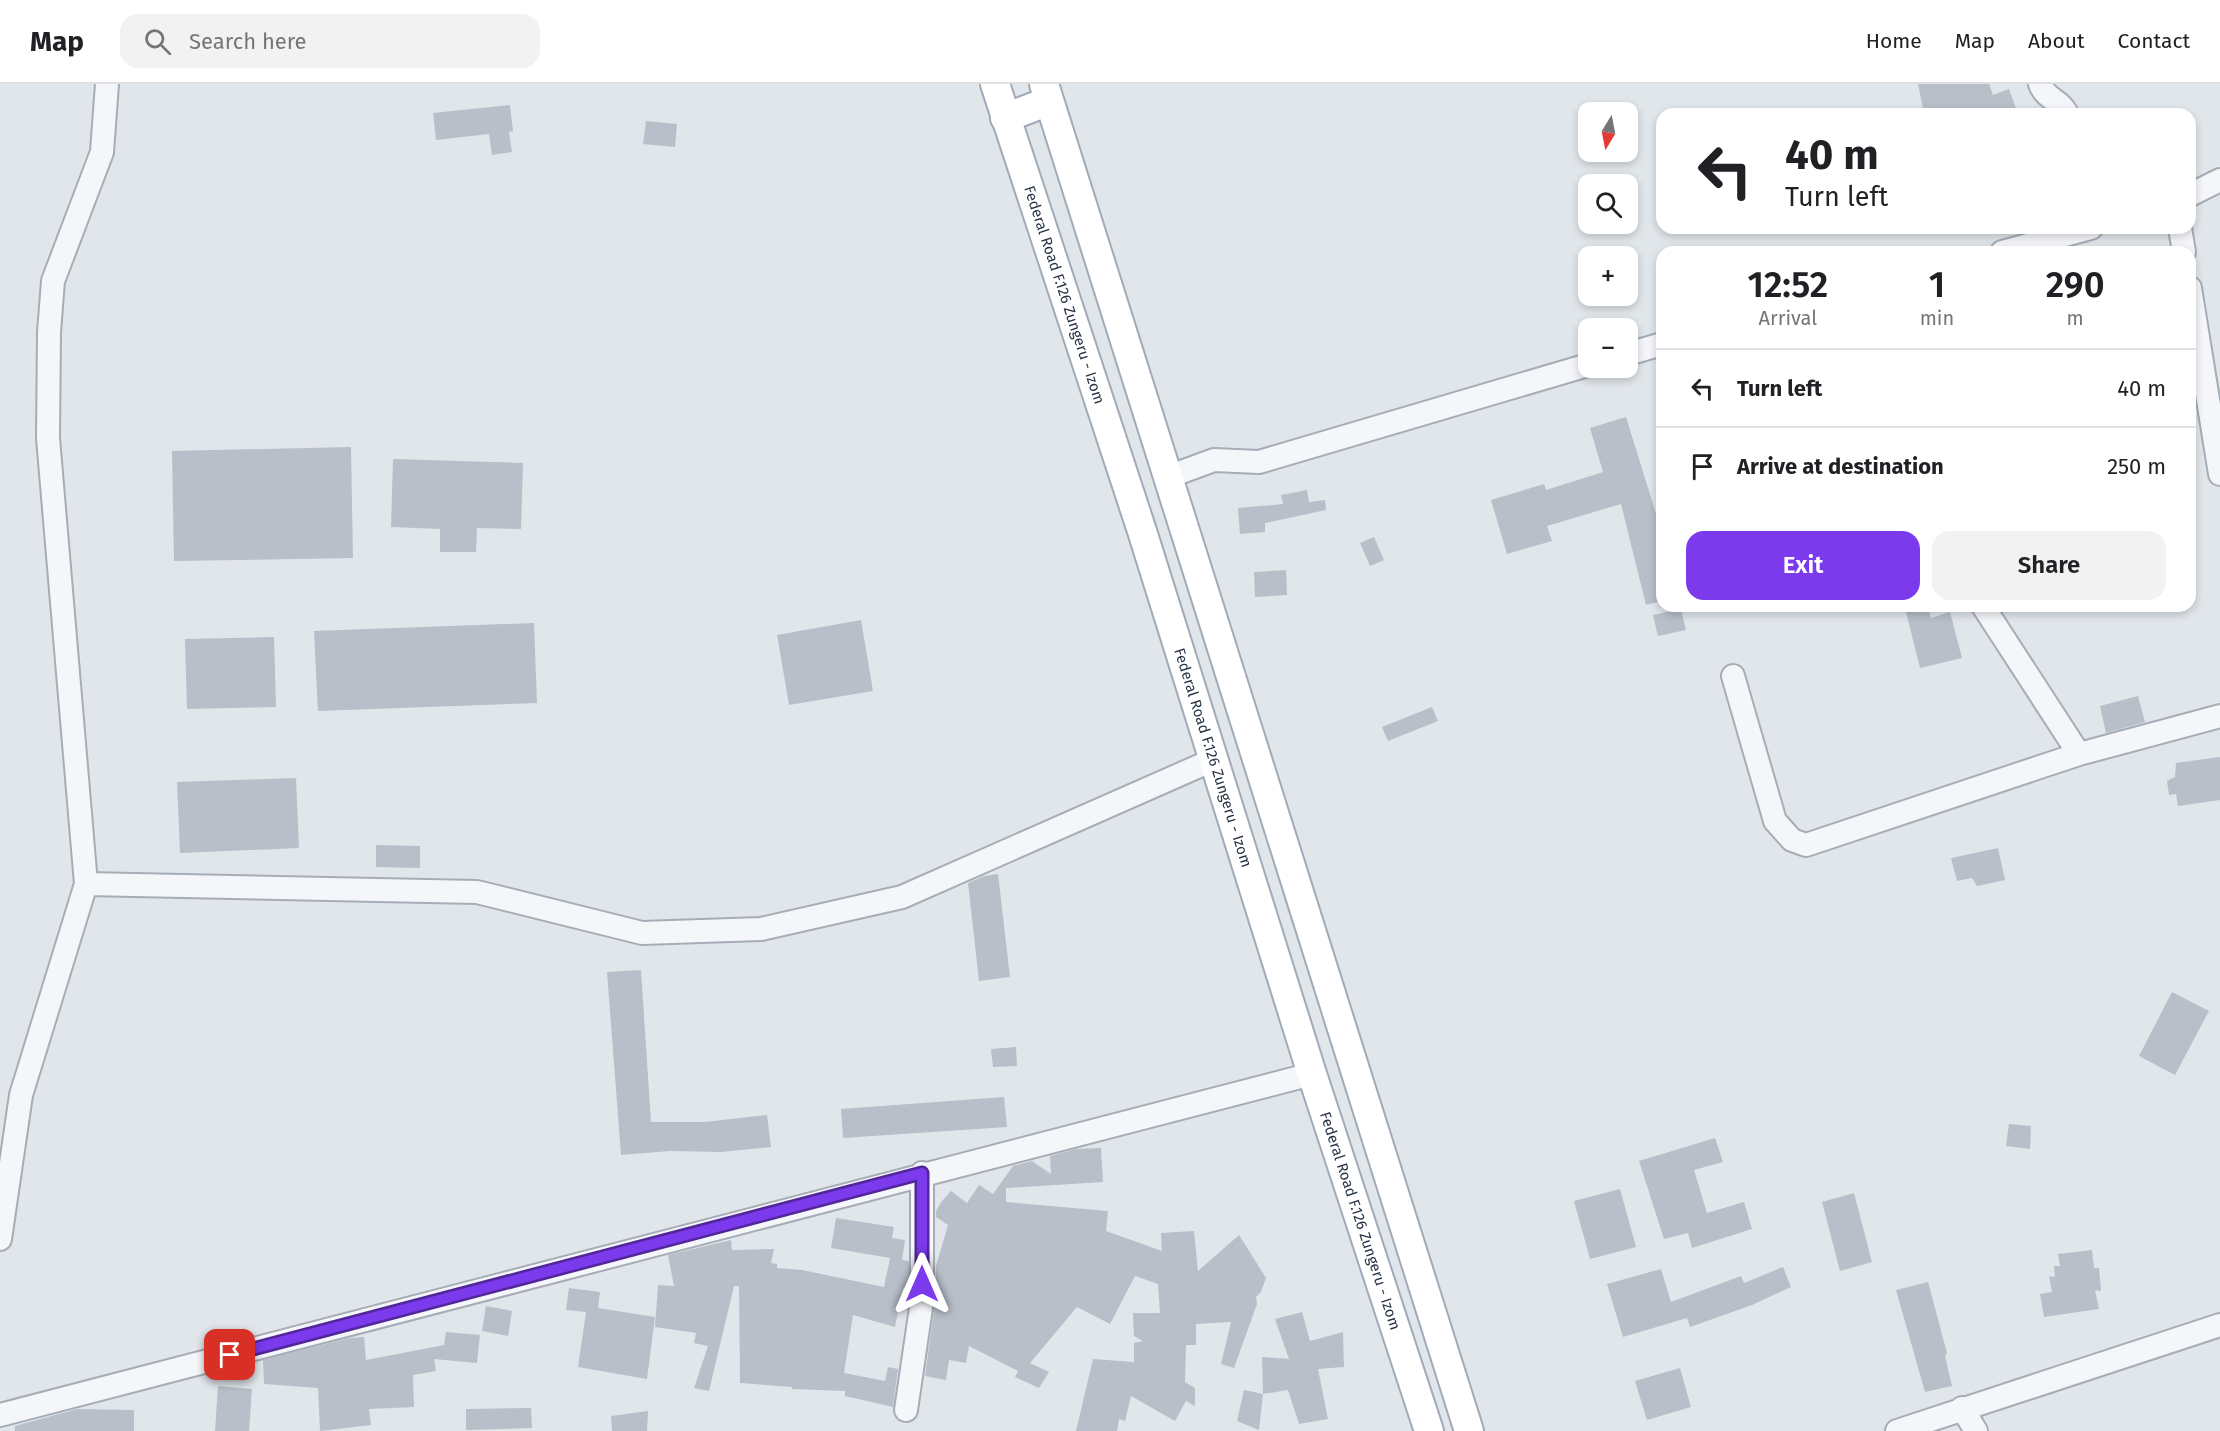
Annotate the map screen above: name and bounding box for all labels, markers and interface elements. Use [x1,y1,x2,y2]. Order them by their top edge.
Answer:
search box [120,14,540,68]
text: Map [30,25,84,58]
icon: search [141,25,174,58]
text: Search here [189,28,307,55]
text: Home [1866,28,1922,54]
text: Map [1955,28,1995,54]
text: About [2028,28,2085,54]
text: Contact [2118,28,2190,54]
north arrow [1578,102,1638,162]
map controls [1578,102,1638,378]
text: 40 m [1785,130,1879,180]
icon: left [1686,132,1764,210]
button: search [1578,174,1638,234]
text: Turn left [1785,181,1888,213]
street label: Federal Road F.126 Zungeru - Izom [1020,184,1109,406]
button: + [1578,246,1638,306]
text: 12:52 [1748,263,1828,307]
text: 1 [1929,263,1945,307]
text: 290 [2046,263,2104,307]
text: Arrival [1759,306,1817,330]
text: min [1920,306,1954,330]
text: m [2067,306,2084,330]
button: − [1578,318,1638,378]
icon: left [1686,372,1719,405]
text: Turn left [1737,375,1822,402]
text: 40 m [2117,375,2166,402]
icon: arrive [1686,450,1719,483]
text: Arrive at destination [1737,453,1944,480]
text: 250 m [2107,453,2166,480]
button: Exit [1686,531,1920,600]
button: Share [1932,531,2166,600]
street label: Federal Road F.126 Zungeru - Izom [1170,646,1256,869]
street label: Federal Road F.126 Zungeru - Izom [1316,1109,1404,1332]
position arrow [890,1252,954,1316]
pin [204,1329,255,1380]
icon: arrive [213,1338,246,1371]

